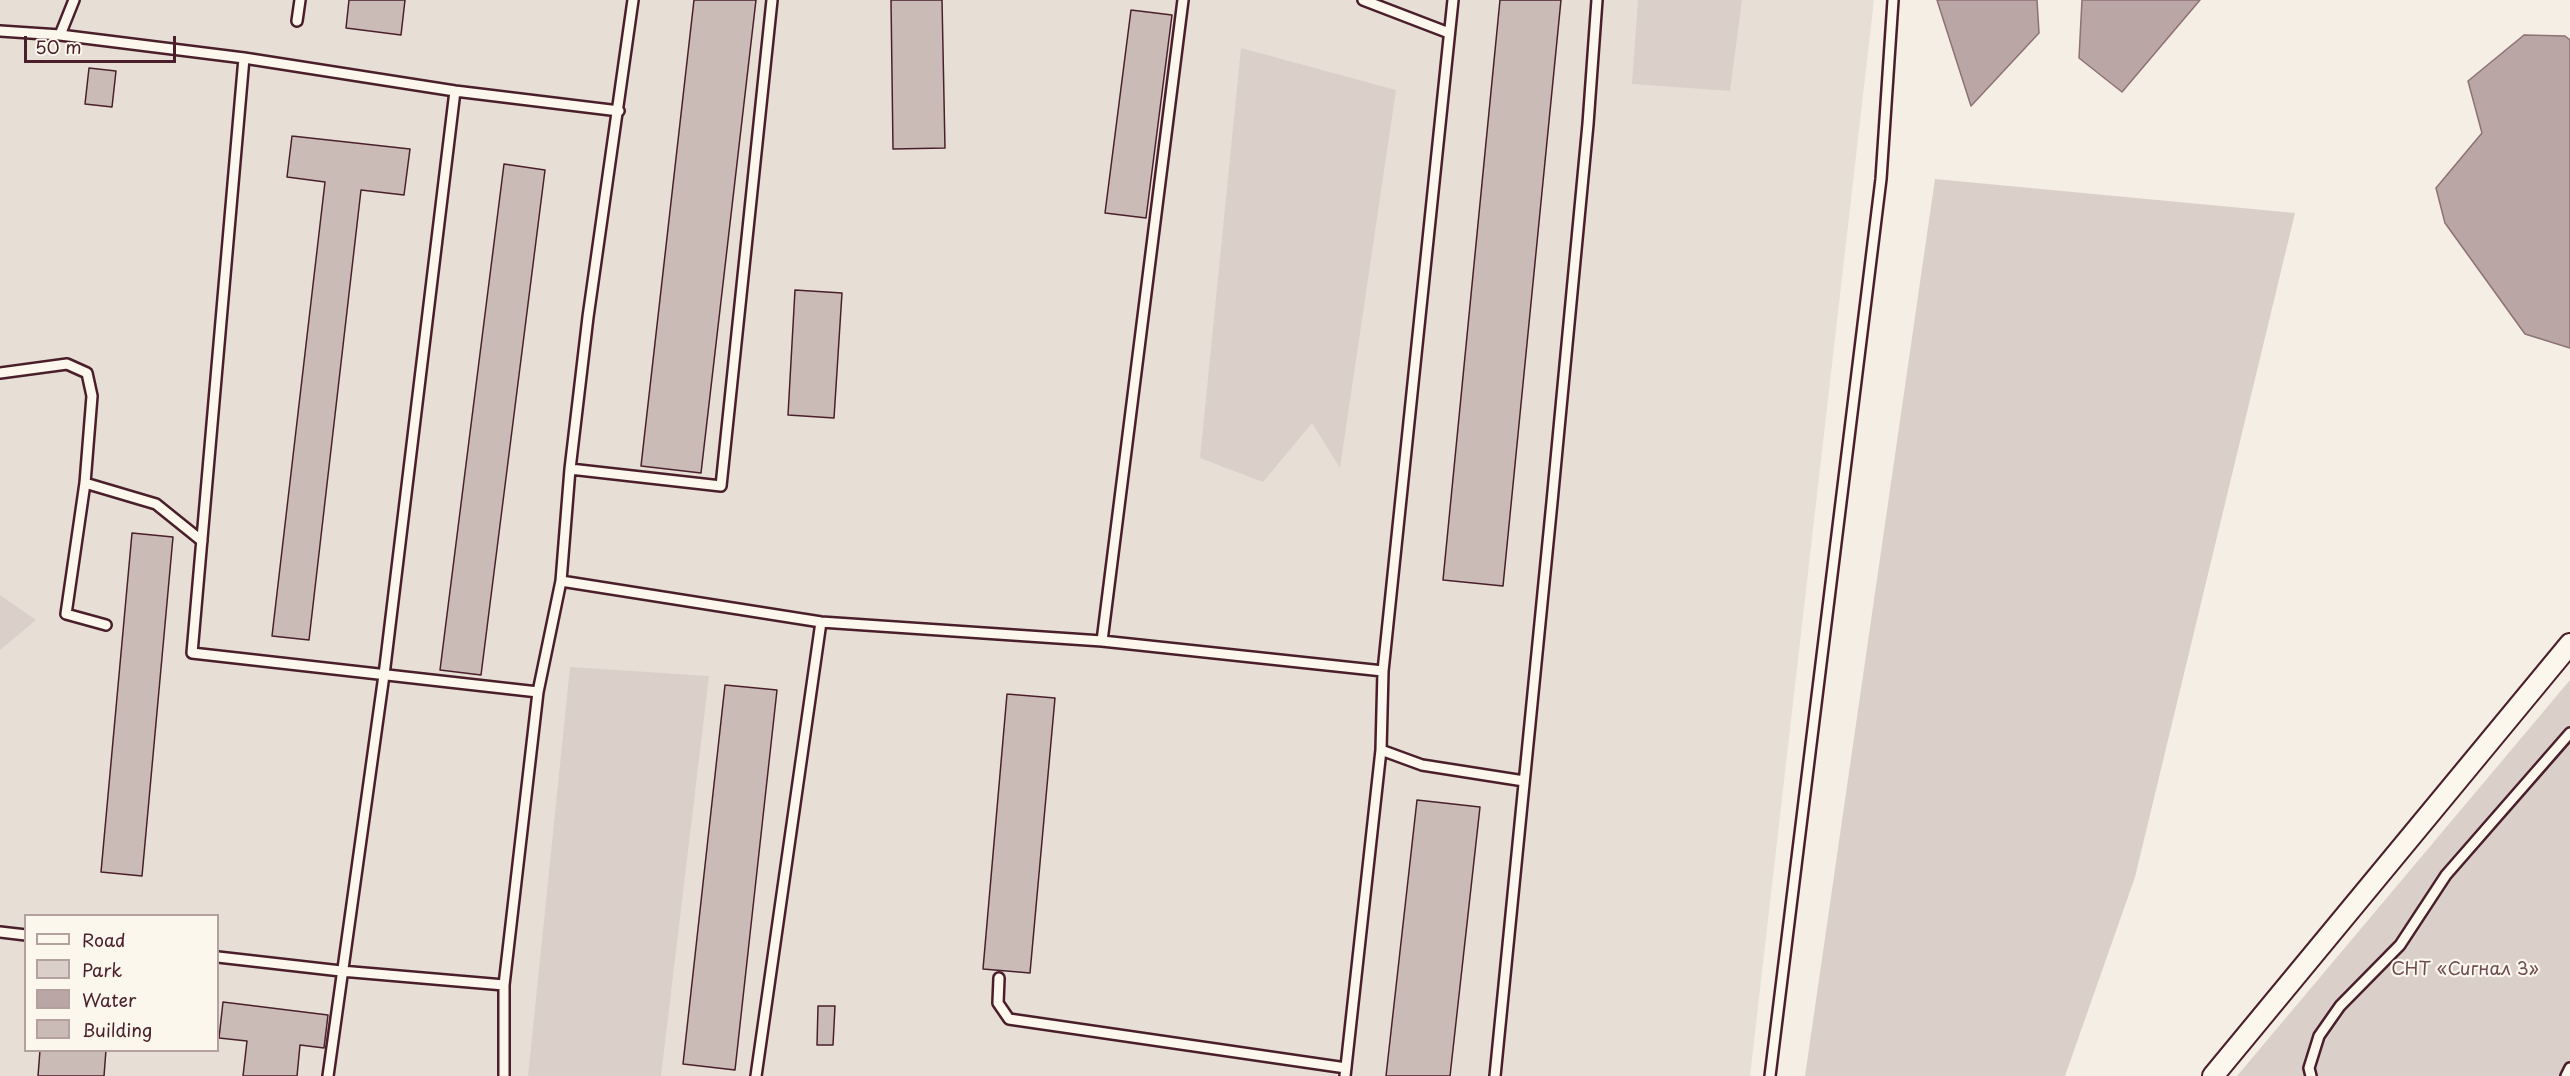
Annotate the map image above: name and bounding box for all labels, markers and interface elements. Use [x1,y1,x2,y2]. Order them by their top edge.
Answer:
scale bar [27,24,178,62]
text: 50 m [35,33,82,60]
legend [24,914,219,1052]
text: Road [82,926,126,953]
text: Park [82,956,122,983]
park label: СНТ «Сигнал 3» [2391,959,2539,981]
text: Water [82,986,136,1013]
text: Building [82,1016,152,1043]

